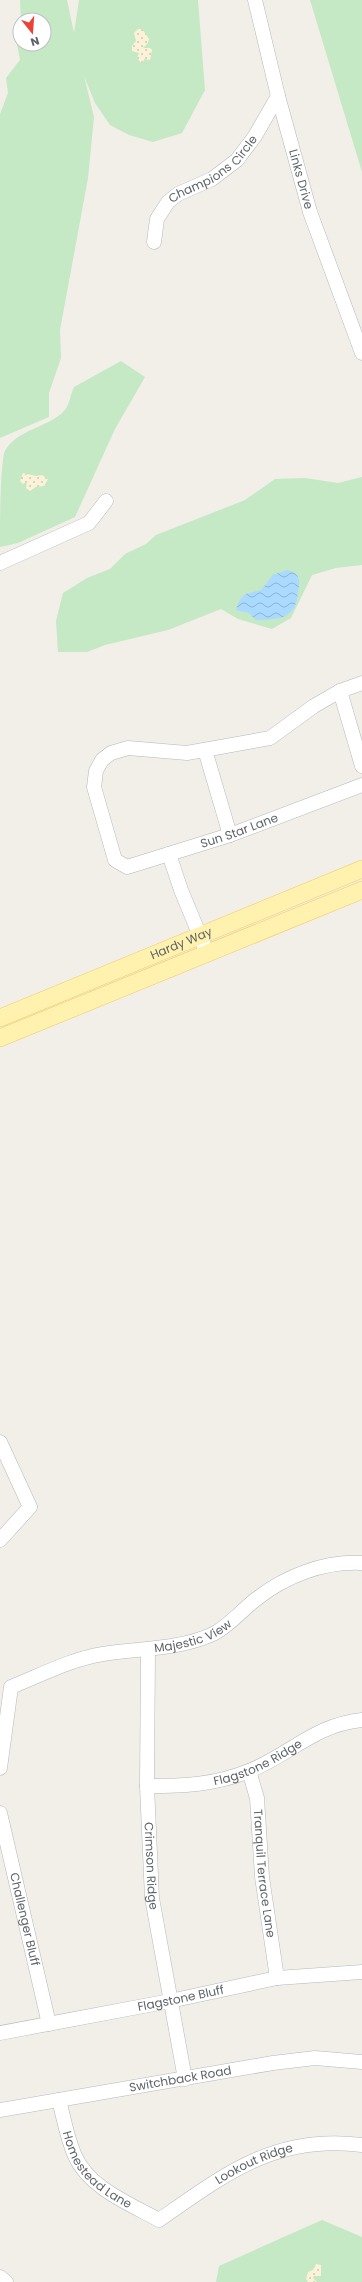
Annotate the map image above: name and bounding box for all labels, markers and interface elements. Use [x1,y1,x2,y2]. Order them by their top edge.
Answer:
north arrow [12,12,52,52]
text: N [29,33,41,50]
street label: Champions Circle [164,131,261,207]
street label: Links Drive [285,147,318,211]
street label: Sun Star Lane [198,809,280,852]
street label: Hardy Way [147,922,215,963]
street label: Majestic View [153,1615,235,1656]
street label: Flagstone Ridge [212,1735,305,1789]
street label: Tranquil Terrace Lane [250,1809,280,1939]
street label: Crimson Ridge [141,1822,163,1911]
street label: Challenger Bluff [6,1871,44,1967]
street label: Flagstone Bluff [136,1981,225,2015]
street label: Switchback Road [128,2061,233,2096]
street label: Homestead Lane [59,2129,135,2212]
street label: Lookout Ridge [212,2139,294,2188]

